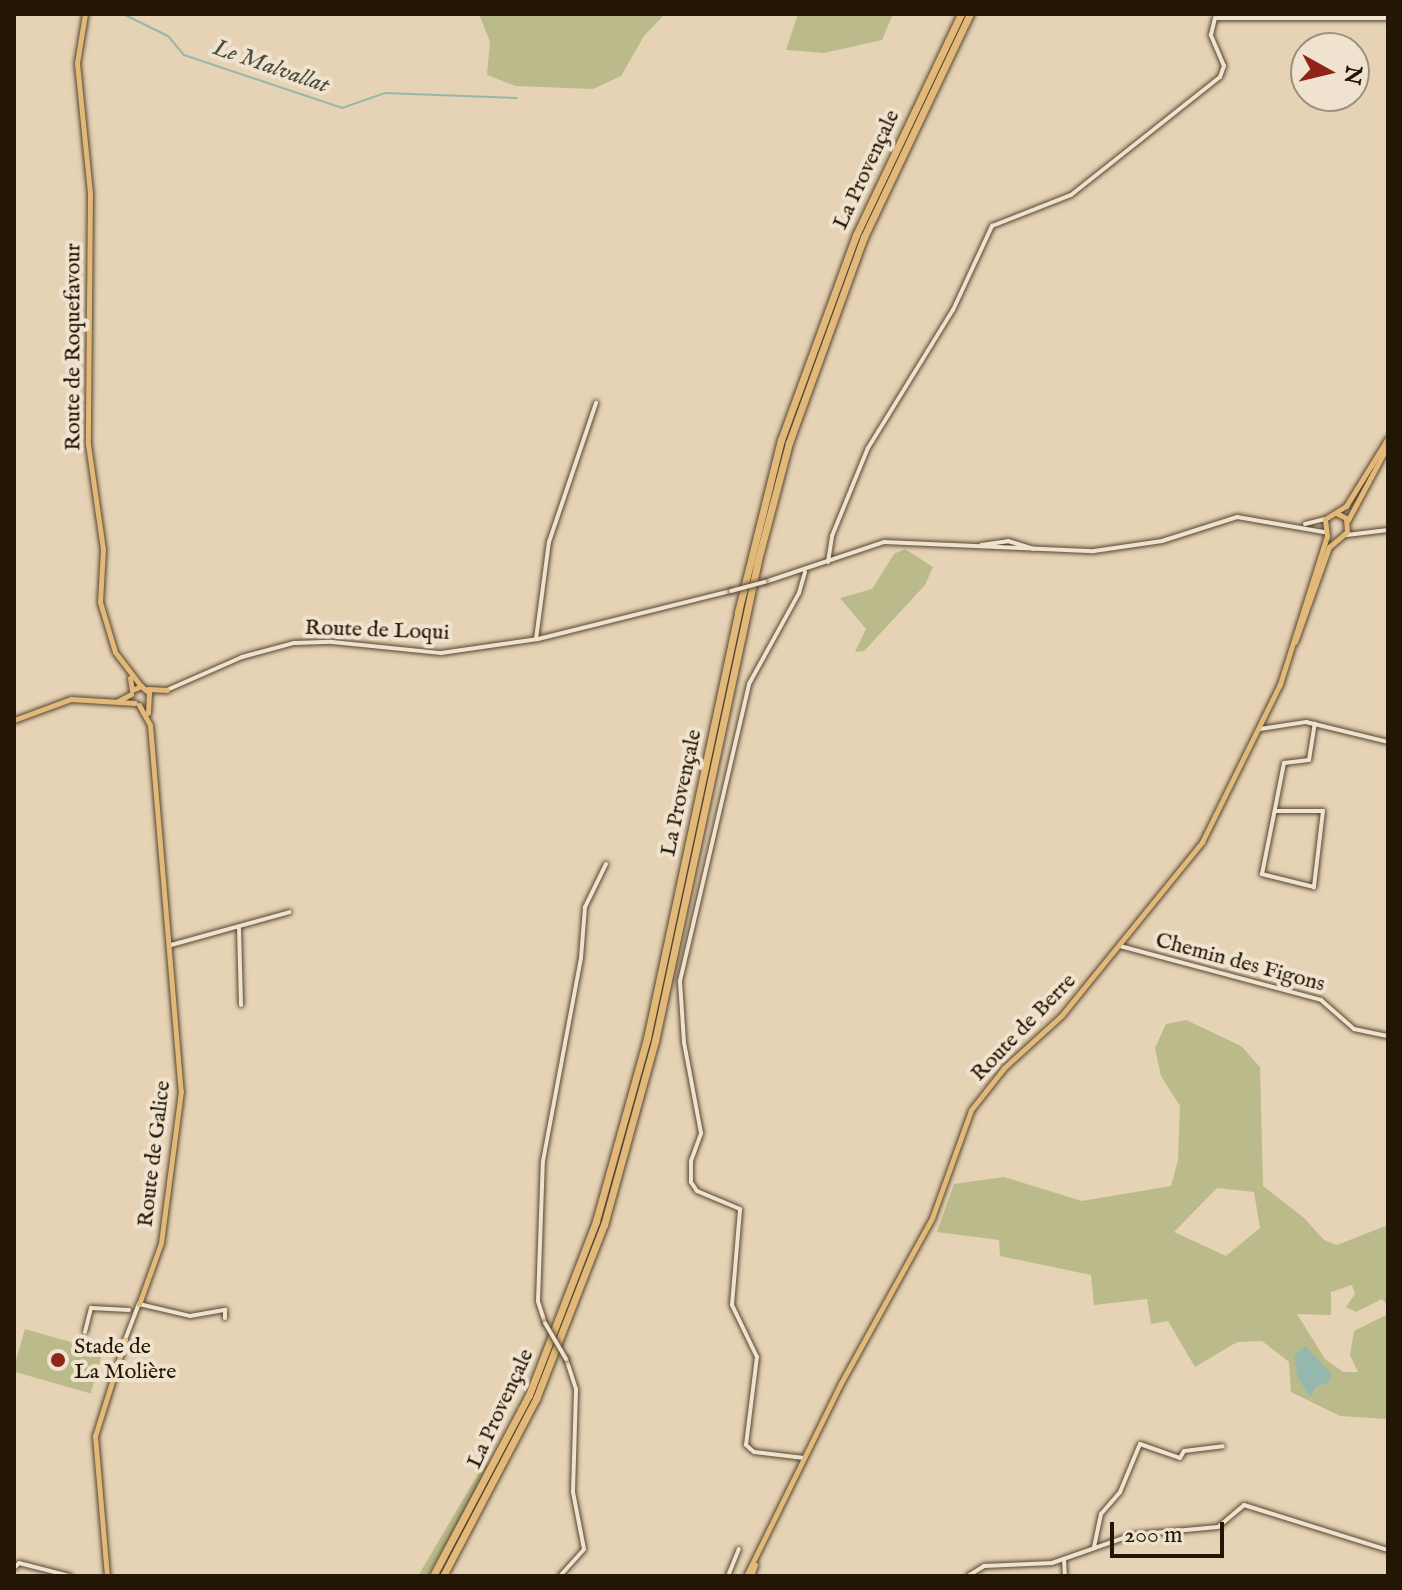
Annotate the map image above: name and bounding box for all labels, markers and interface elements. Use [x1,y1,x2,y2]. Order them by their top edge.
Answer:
north arrow [1290,32,1370,112]
water label: Le Malvallat [209,34,333,100]
text: N [1337,64,1367,86]
street label: La Provençale [828,106,906,234]
street label: Route de Roquefavour [61,243,87,451]
street label: Route de Loqui [304,615,450,647]
street label: La Provençale [656,727,708,859]
street label: Chemin des Figons [1152,928,1328,998]
street label: Route de Berre [966,969,1082,1087]
street label: Route de Galice [133,1079,177,1229]
place label: Stade de La Molière [74,1334,176,1386]
street label: La Provençale [462,1345,540,1473]
marker: Stade de La Molière [49,1351,67,1369]
scale bar [1114,1506,1228,1556]
text: 200 m [1124,1520,1183,1551]

